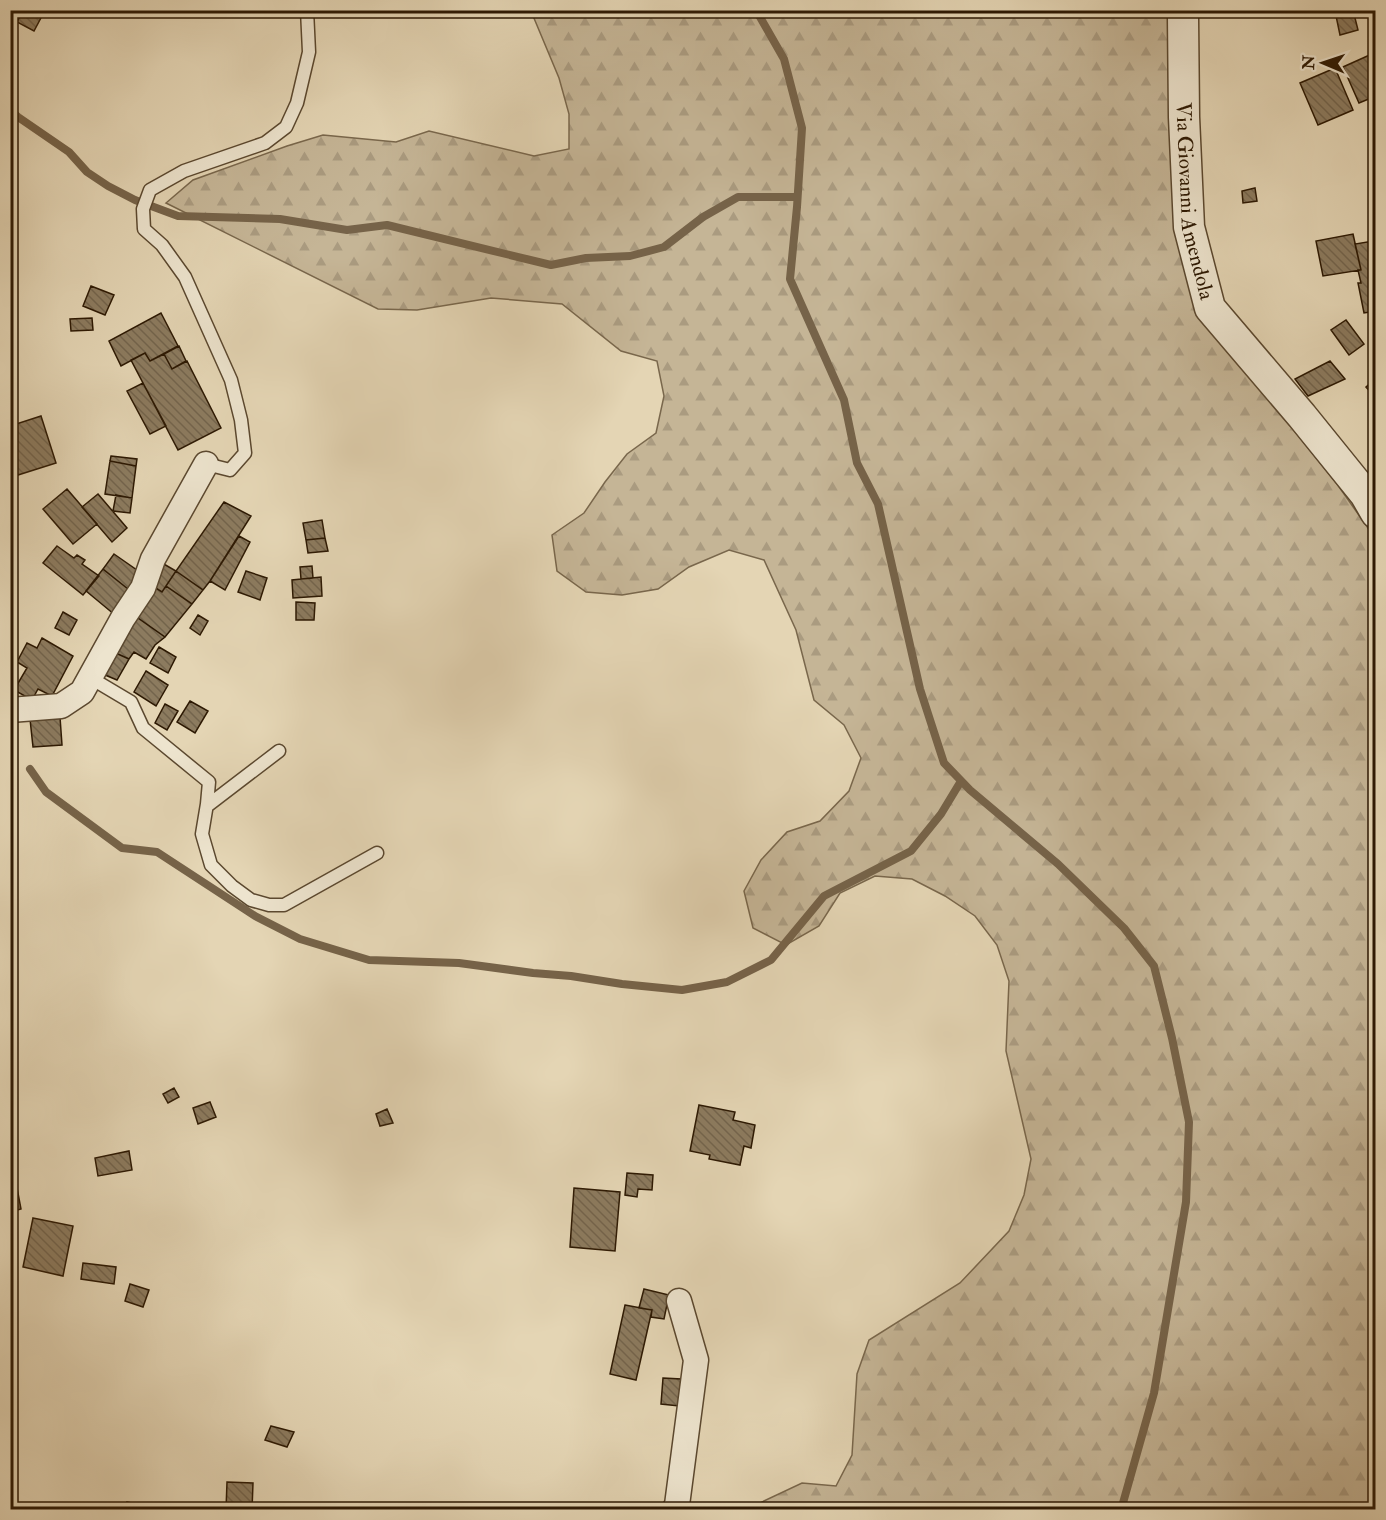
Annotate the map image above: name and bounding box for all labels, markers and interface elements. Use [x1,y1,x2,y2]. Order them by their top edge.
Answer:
north arrow [1293,33,1353,93]
text: N [1299,54,1319,71]
street label: Via Giovanni Amendola [1170,102,1220,303]

